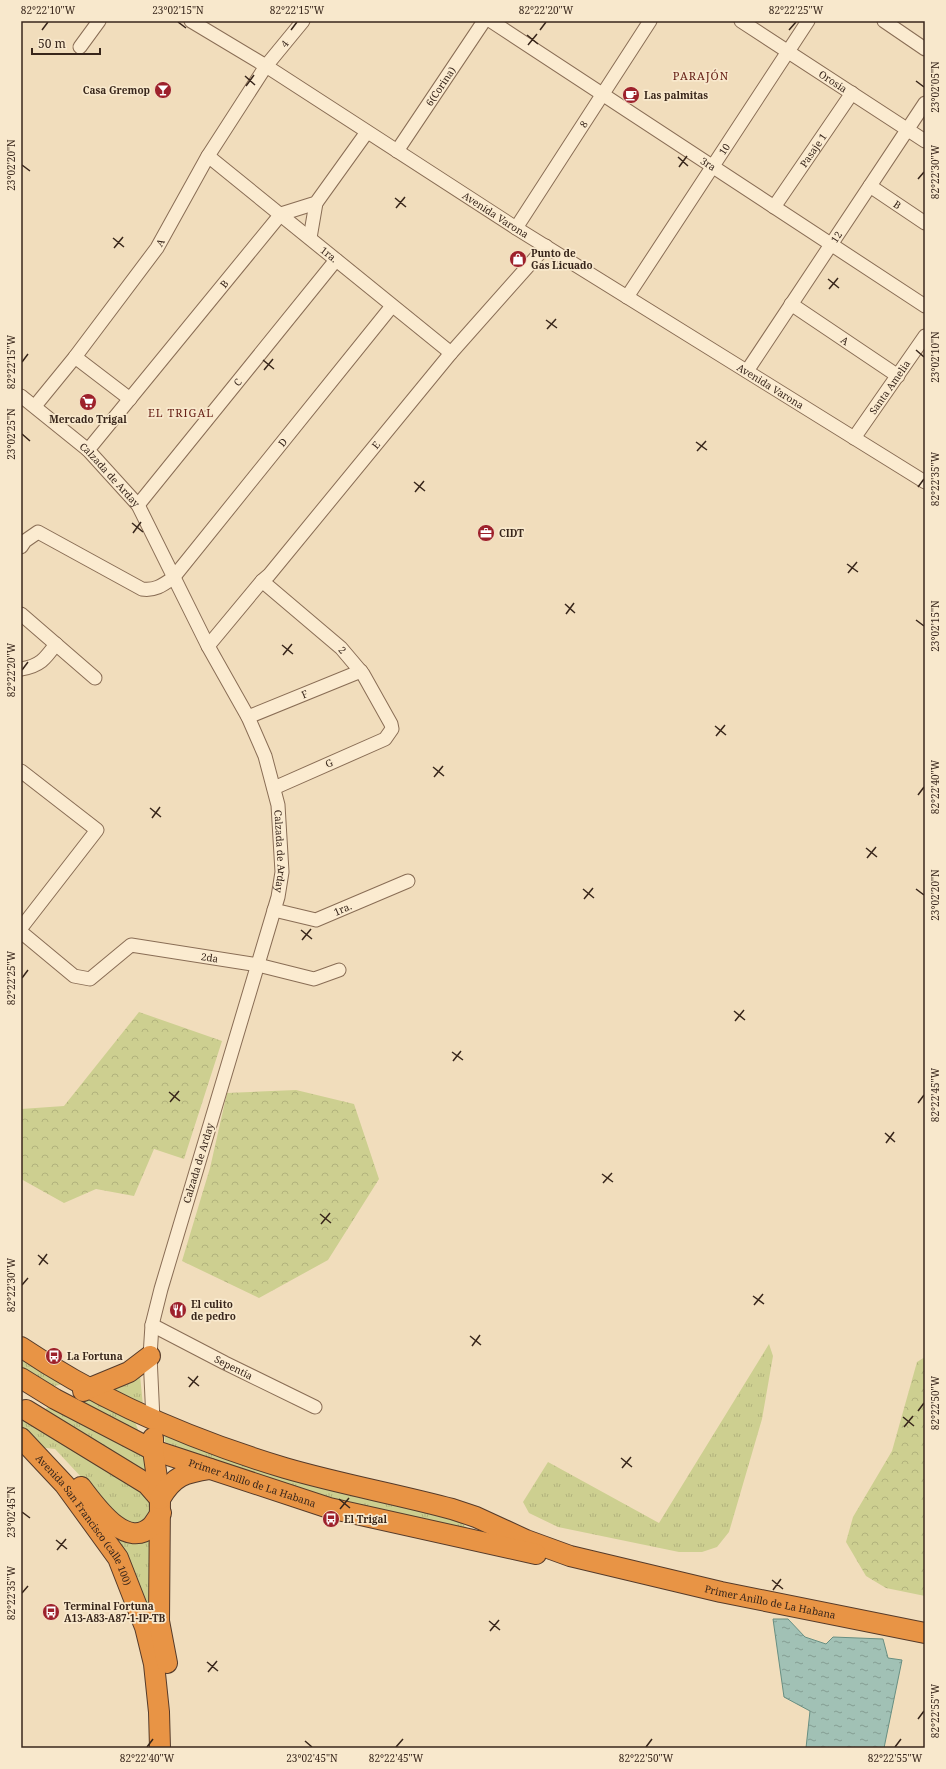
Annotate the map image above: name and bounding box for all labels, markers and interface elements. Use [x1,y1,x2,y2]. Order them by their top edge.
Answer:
text: 82°22'10"W [21,3,76,17]
text: 23°02'15"N [152,3,204,17]
text: 82°22'15"W [270,3,325,17]
text: 82°22'20"W [519,3,574,17]
text: 82°22'25"W [769,3,824,17]
scale bar [32,30,100,56]
text: 50 m [38,35,66,52]
street label: 4 [277,37,292,50]
text: 23°02'05"N [928,61,942,113]
street label: 6(Corina) [422,64,459,109]
street label: Orosia [816,67,850,96]
district label: PARAJÓN [673,68,729,83]
bar icon: Casa Gremop [153,80,173,100]
place label: Casa Gremop [83,83,150,97]
cafe icon: Las palmitas [621,85,641,105]
place label: Las palmitas [644,88,708,102]
street label: 8 [576,117,591,130]
street label: Pasaje 1 [796,130,830,170]
text: 23°02'20"N [4,139,18,191]
street label: 10 [715,140,733,158]
text: 82°22'30"W [928,144,942,199]
street label: 3ra [698,154,719,174]
street label: Avenida Varona [460,188,532,241]
street label: B [891,197,904,212]
street label: 12 [827,228,845,245]
street label: A [152,235,168,249]
street label: 1ra. [318,243,341,265]
place label: Punto de Gas Licuado [531,246,593,272]
shop icon: Punto de Gas Licuado [508,249,528,269]
street label: B [217,277,232,291]
text: 23°02'10"N [928,331,942,383]
street label: A [838,333,853,349]
text: 82°22'15"W [4,334,18,389]
street label: Santa Amelia [866,357,913,417]
street label: Avenida Varona [735,360,807,412]
street label: C [230,375,245,389]
supermarket icon: Mercado Trigal [78,392,98,412]
district label: EL TRIGAL [148,405,214,420]
text: 23°02'25"N [4,408,18,460]
place label: Mercado Trigal [49,412,127,426]
street label: D [275,435,290,449]
street label: E [368,438,383,452]
street label: Calzada de Arday [77,439,144,510]
text: 82°22'35"W [928,451,942,506]
office icon: CIDT [476,523,496,543]
place label: CIDT [499,526,524,540]
text: 23°02'15"N [928,600,942,652]
text: 82°22'20"W [4,642,18,697]
street label: 2 [335,643,350,656]
street label: F [299,686,310,702]
street label: G [323,755,335,771]
text: 82°22'40"W [928,759,942,814]
street label: Calzada de Arday [271,809,289,894]
text: 23°02'20"N [928,869,942,921]
street label: 1ra. [331,899,354,919]
street label: 2da [200,949,220,966]
text: 82°22'25"W [4,950,18,1005]
text: 82°22'45"W [928,1067,942,1122]
street label: Calzada de Arday [179,1121,217,1205]
text: 82°22'30"W [4,1257,18,1312]
place label: El culito de pedro [191,1297,236,1323]
restaurant icon: El culito de pedro [168,1300,188,1320]
bus stop icon: La Fortuna [44,1346,64,1366]
place label: La Fortuna [67,1349,123,1363]
street label: Sepentia [212,1352,256,1383]
text: 82°22'50"W [928,1375,942,1430]
street label: Avenida San Francisco (calle 100) [33,1451,135,1587]
street label: Primer Anillo de La Habana [187,1455,318,1510]
text: 23°02'45"N [4,1486,18,1538]
bus stop icon: El Trigal [321,1509,341,1529]
place label: El Trigal [344,1512,388,1526]
text: 82°22'35"W [4,1565,18,1620]
street label: Primer Anillo de La Habana [703,1581,837,1622]
place label: Terminal Fortuna A13-A83-A87-1-IP-TB [64,1599,166,1625]
bus stop icon: Terminal Fortuna A13-A83-A87-1-IP-TB [41,1602,61,1622]
text: 82°22'55"W [928,1683,942,1738]
text: 82°22'40"W [120,1751,175,1765]
text: 23°02'45"N [286,1751,338,1765]
text: 82°22'45"W [369,1751,424,1765]
text: 82°22'50"W [619,1751,674,1765]
text: 82°22'55"W [868,1751,923,1765]

